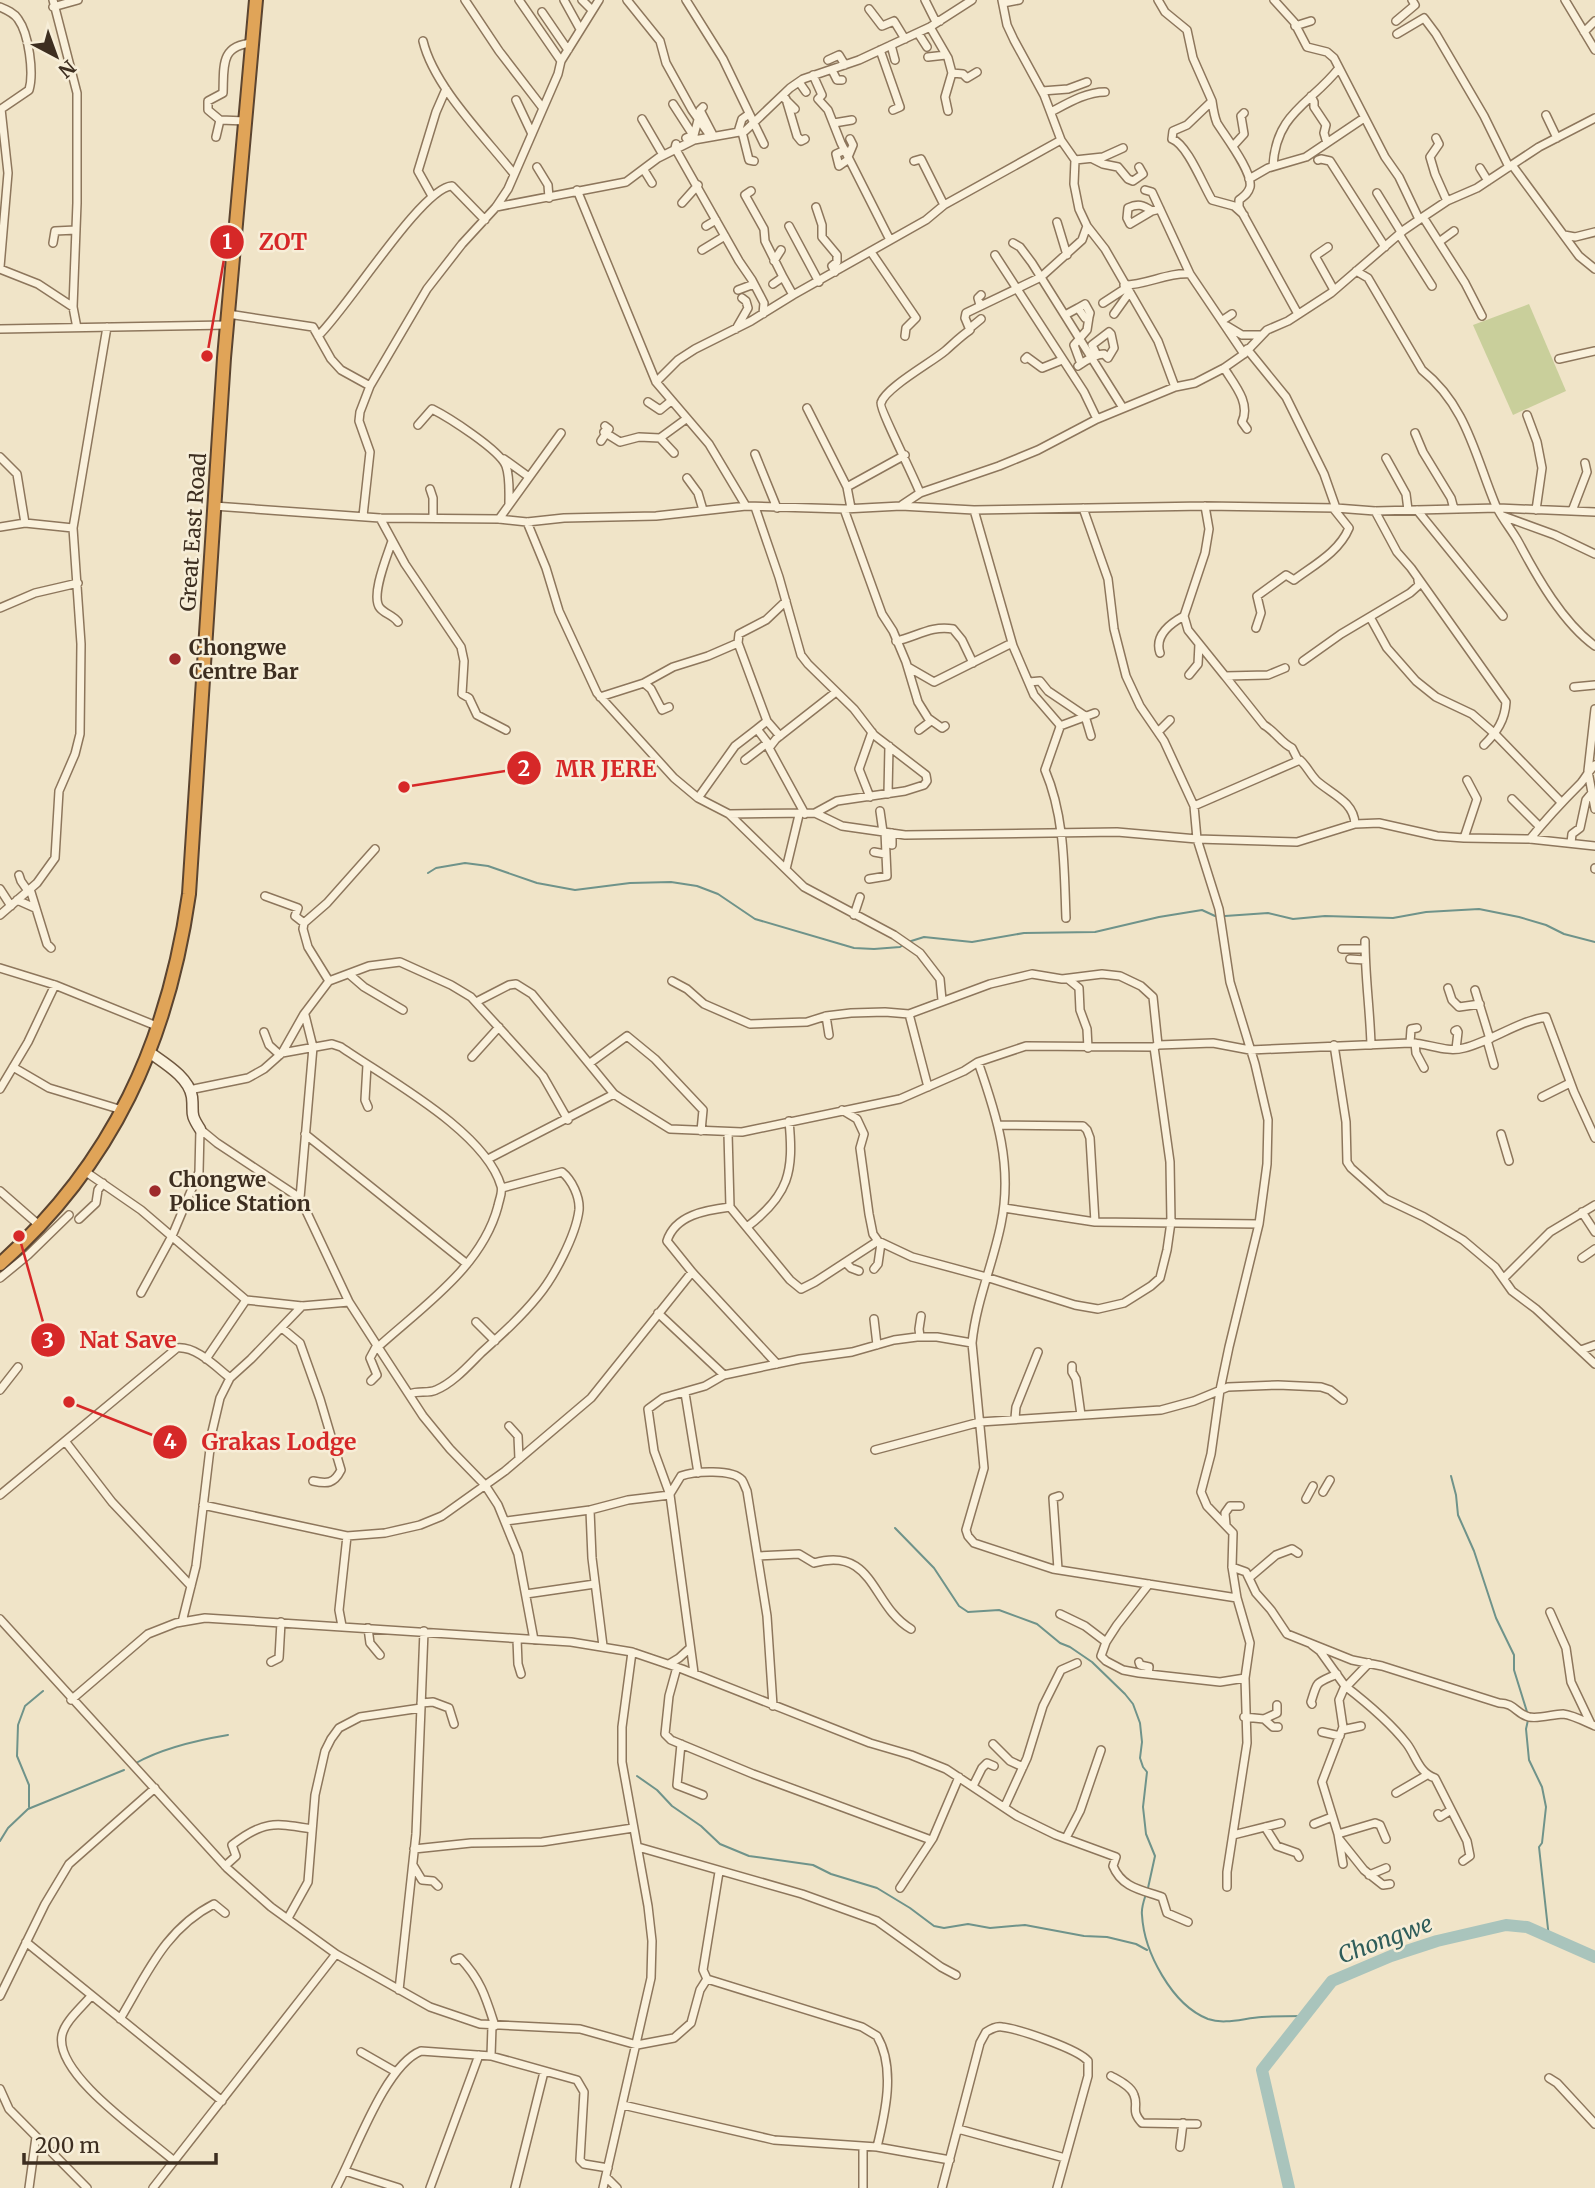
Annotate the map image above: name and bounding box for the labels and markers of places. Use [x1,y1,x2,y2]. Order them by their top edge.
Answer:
callout: ZOT [210,220,321,264]
place label: Chongwe Centre Bar [189,634,299,685]
marker: Chongwe Centre Bar [167,651,183,667]
callout: MR JERE [506,746,670,790]
place label: Chongwe Police Station [169,1166,311,1217]
marker: Chongwe Police Station [147,1183,163,1199]
callout: Nat Save [30,1318,191,1362]
callout: Grakas Lodge [153,1420,371,1464]

